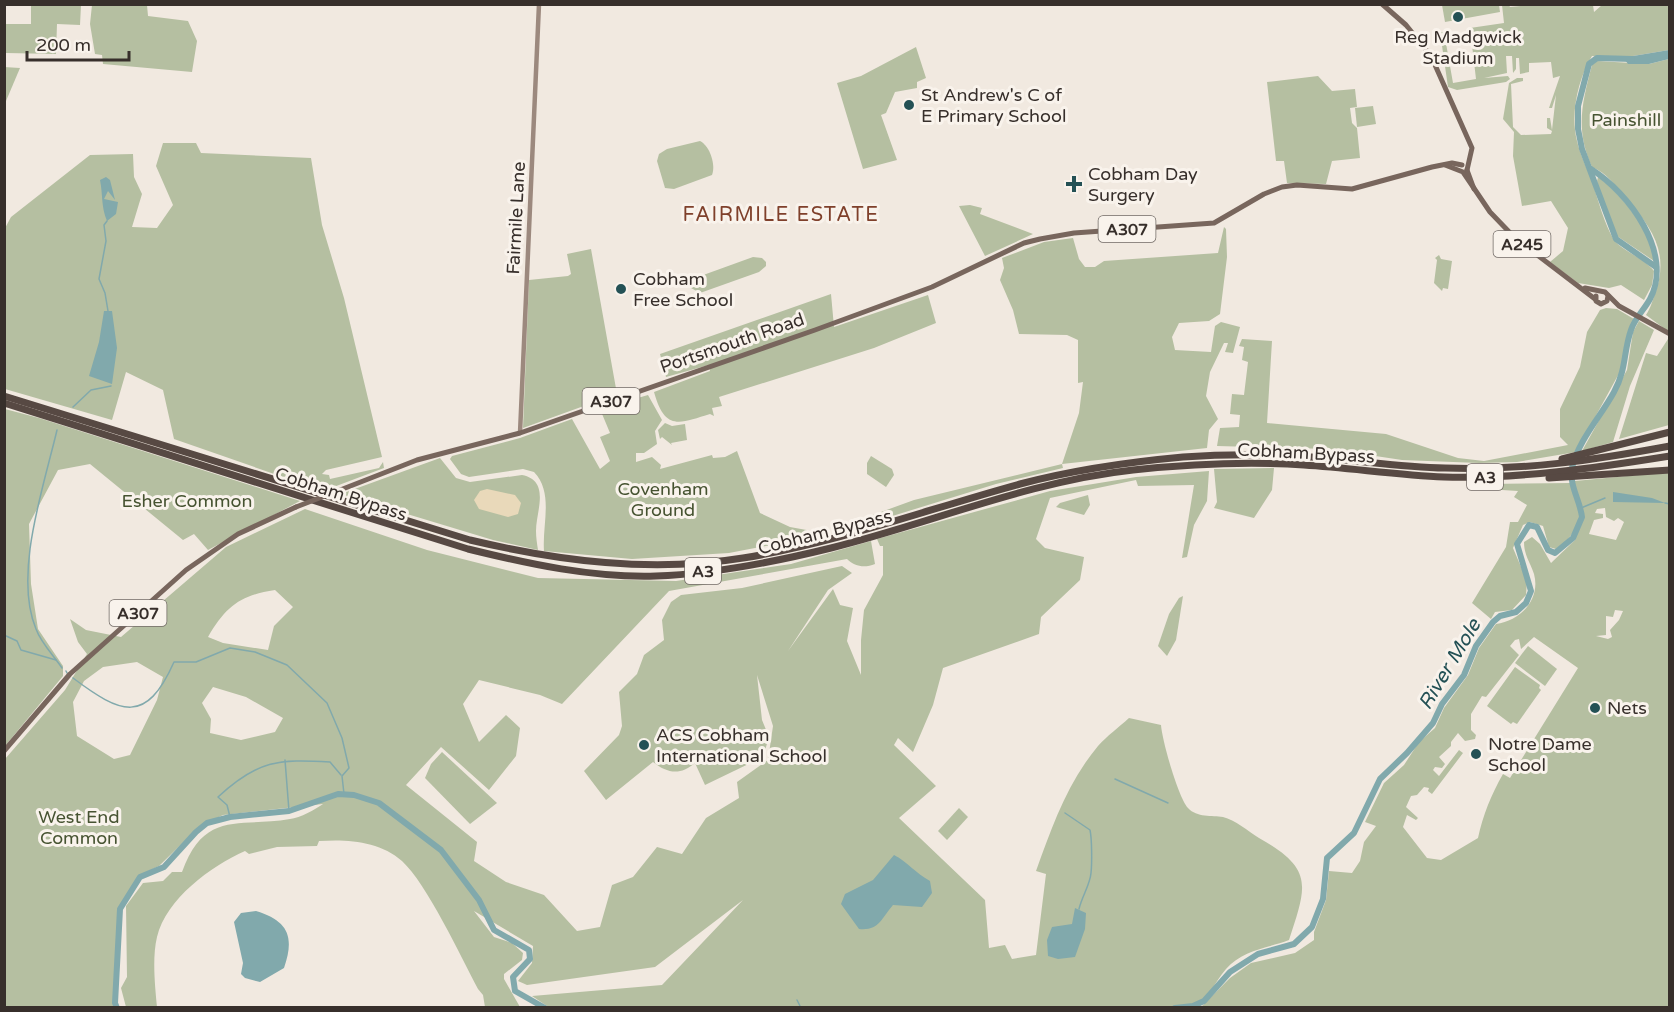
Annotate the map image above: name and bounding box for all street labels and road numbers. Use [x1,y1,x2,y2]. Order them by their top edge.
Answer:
street label: Fairmile Lane [502,161,530,275]
road number: A307 [1098,216,1156,242]
road number: A245 [1494,231,1550,257]
street label: Portsmouth Road [657,308,807,378]
road number: A307 [582,388,640,414]
street label: Cobham Bypass [1237,438,1375,468]
street label: Cobham Bypass [272,462,410,526]
road number: A3 [1467,464,1503,490]
street label: Cobham Bypass [756,505,894,559]
road number: A3 [685,558,721,584]
road number: A307 [110,600,166,626]

